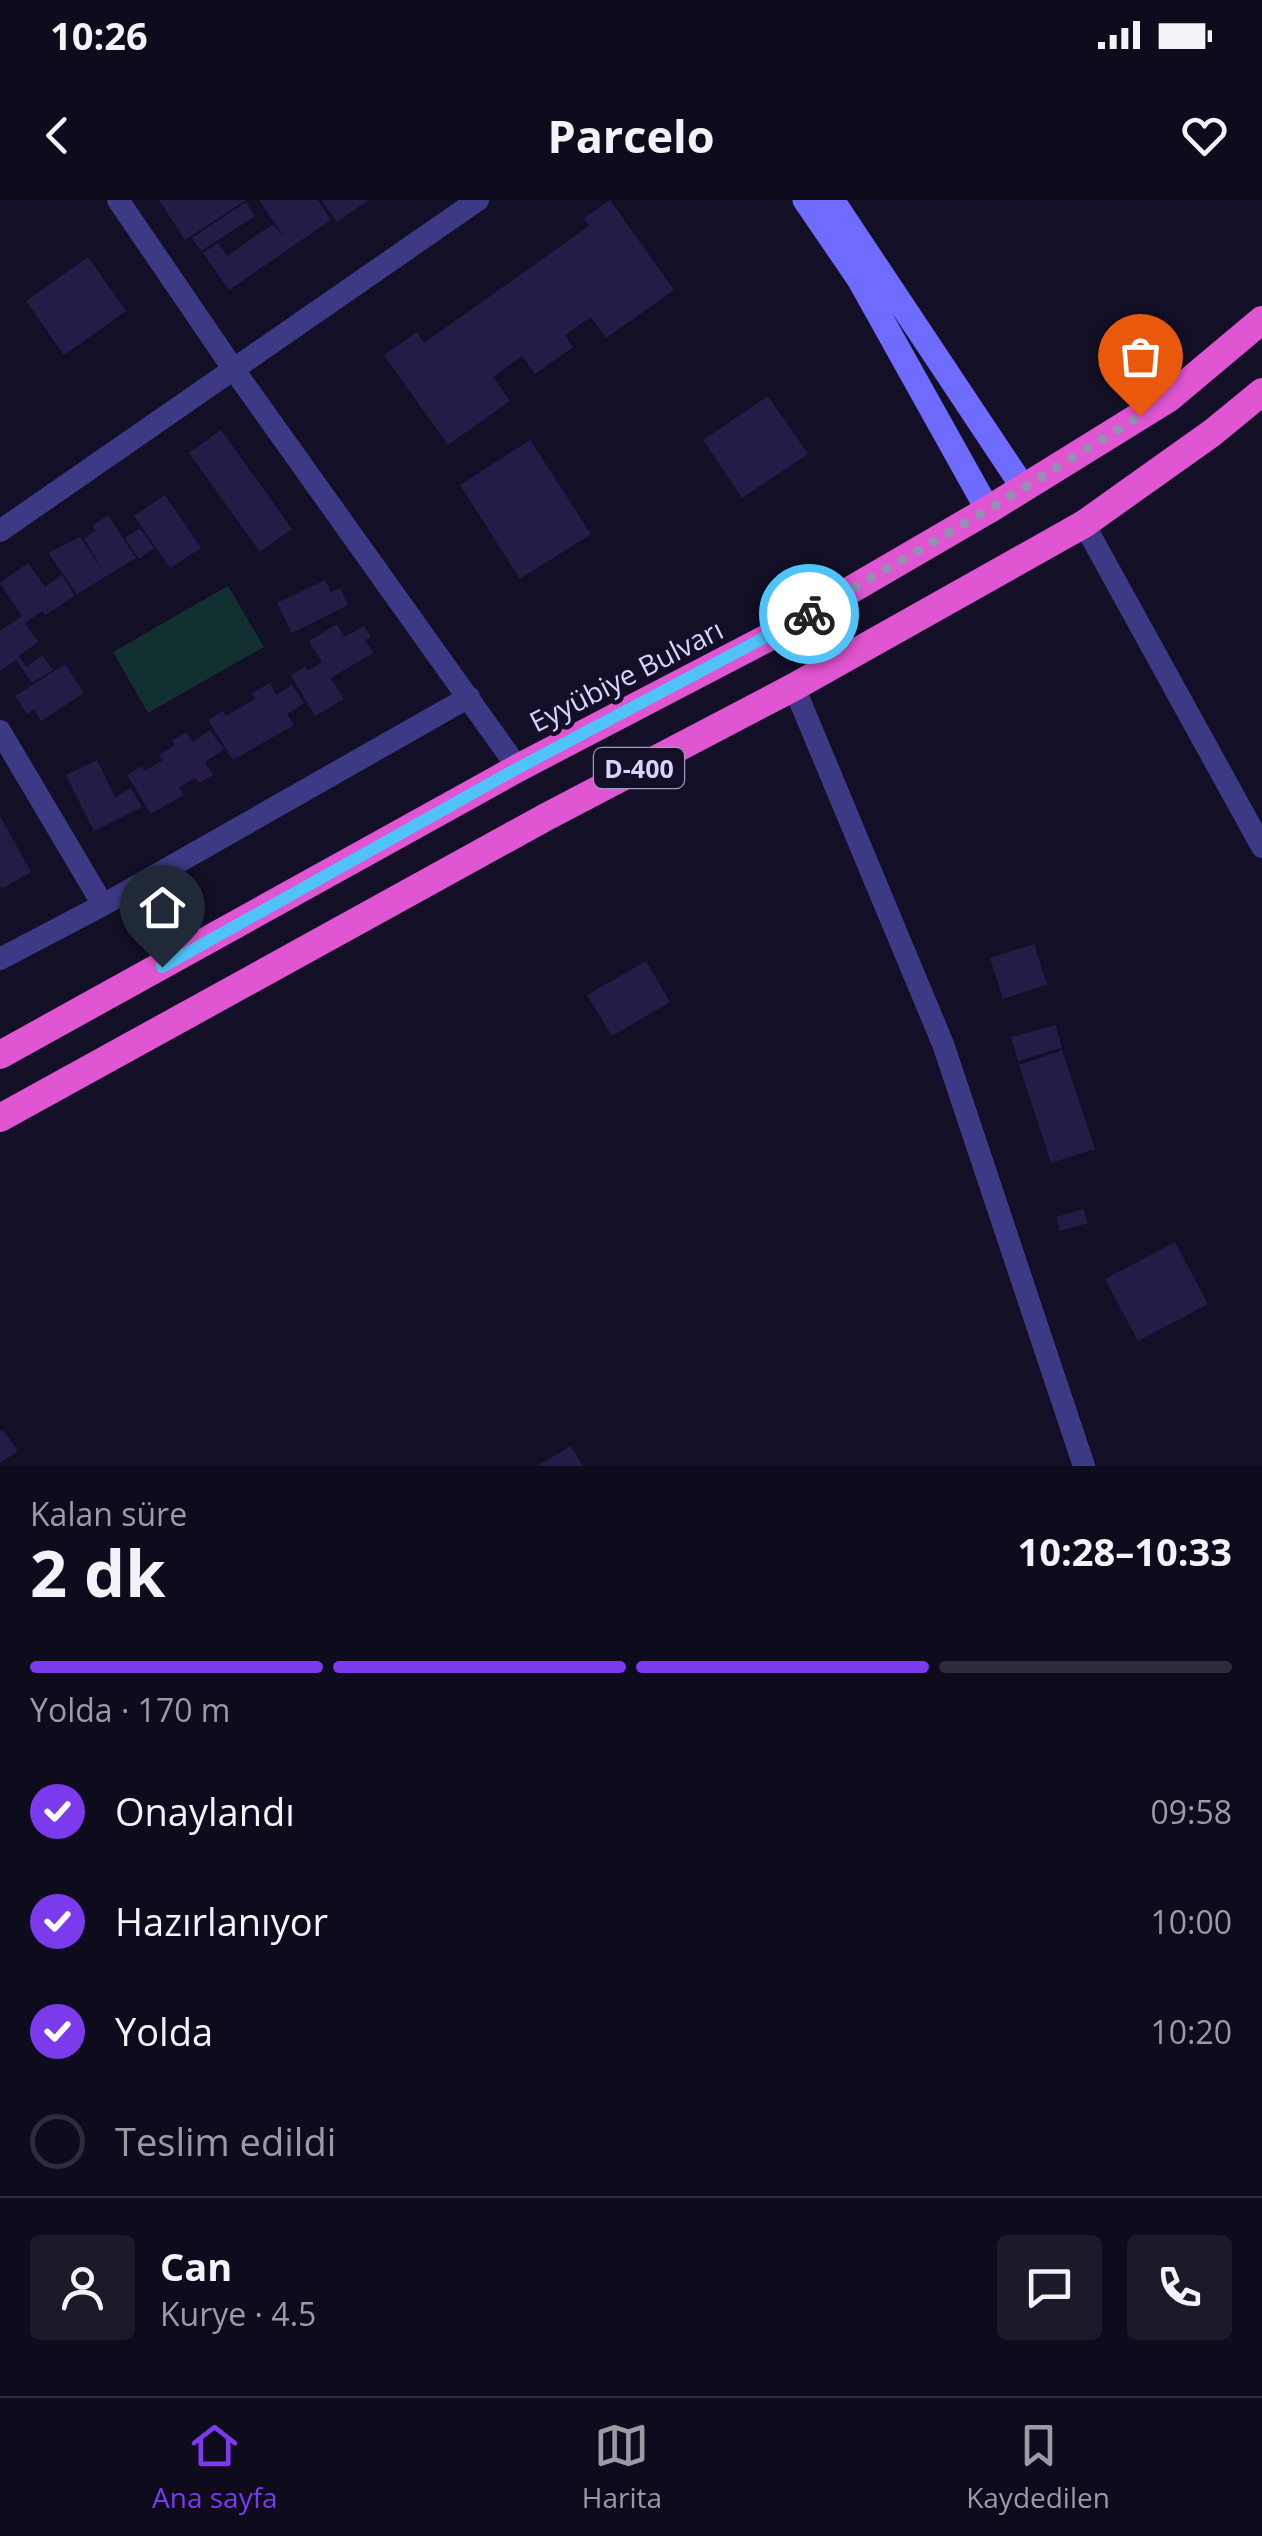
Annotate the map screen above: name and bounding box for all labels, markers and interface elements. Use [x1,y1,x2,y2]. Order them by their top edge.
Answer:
text: 10:26 [50,9,148,61]
text: Parcelo [547,105,715,166]
icon: back [30,108,85,163]
icon: heart [1177,108,1232,163]
pin [1098,314,1183,417]
icon: bag [1113,329,1168,384]
courier [759,564,859,664]
icon: bike [782,587,837,642]
street label: Eyyübiye Bulvarı [523,610,729,740]
road number: D-400 [594,748,684,788]
pin [120,865,205,968]
icon: home [135,880,190,935]
text: Kalan süre [30,1492,187,1535]
text: 10:28–10:33 [1018,1525,1232,1577]
text: 2 dk [30,1528,166,1616]
text: Yolda · 170 m [30,1688,230,1731]
icon: check [30,1784,85,1839]
text: Onaylandı [115,1785,295,1837]
text: 09:58 [1150,1790,1232,1833]
icon: check [30,1894,85,1949]
text: Hazırlanıyor [115,1895,328,1947]
text: 10:00 [1150,1900,1232,1943]
icon: check [30,2004,85,2059]
text: Yolda [115,2005,213,2057]
text: 10:20 [1150,2010,1232,2053]
text: Teslim edildi [115,2115,336,2167]
button: person [30,2235,135,2340]
button: chat [997,2235,1102,2340]
button: phone [1127,2235,1232,2340]
text: Can [160,2240,232,2292]
text: Kurye · 4.5 [160,2292,316,2335]
tab: Ana sayfa [152,2418,278,2516]
tab: Harita [582,2418,662,2516]
tab: Kaydedilen [966,2418,1110,2516]

